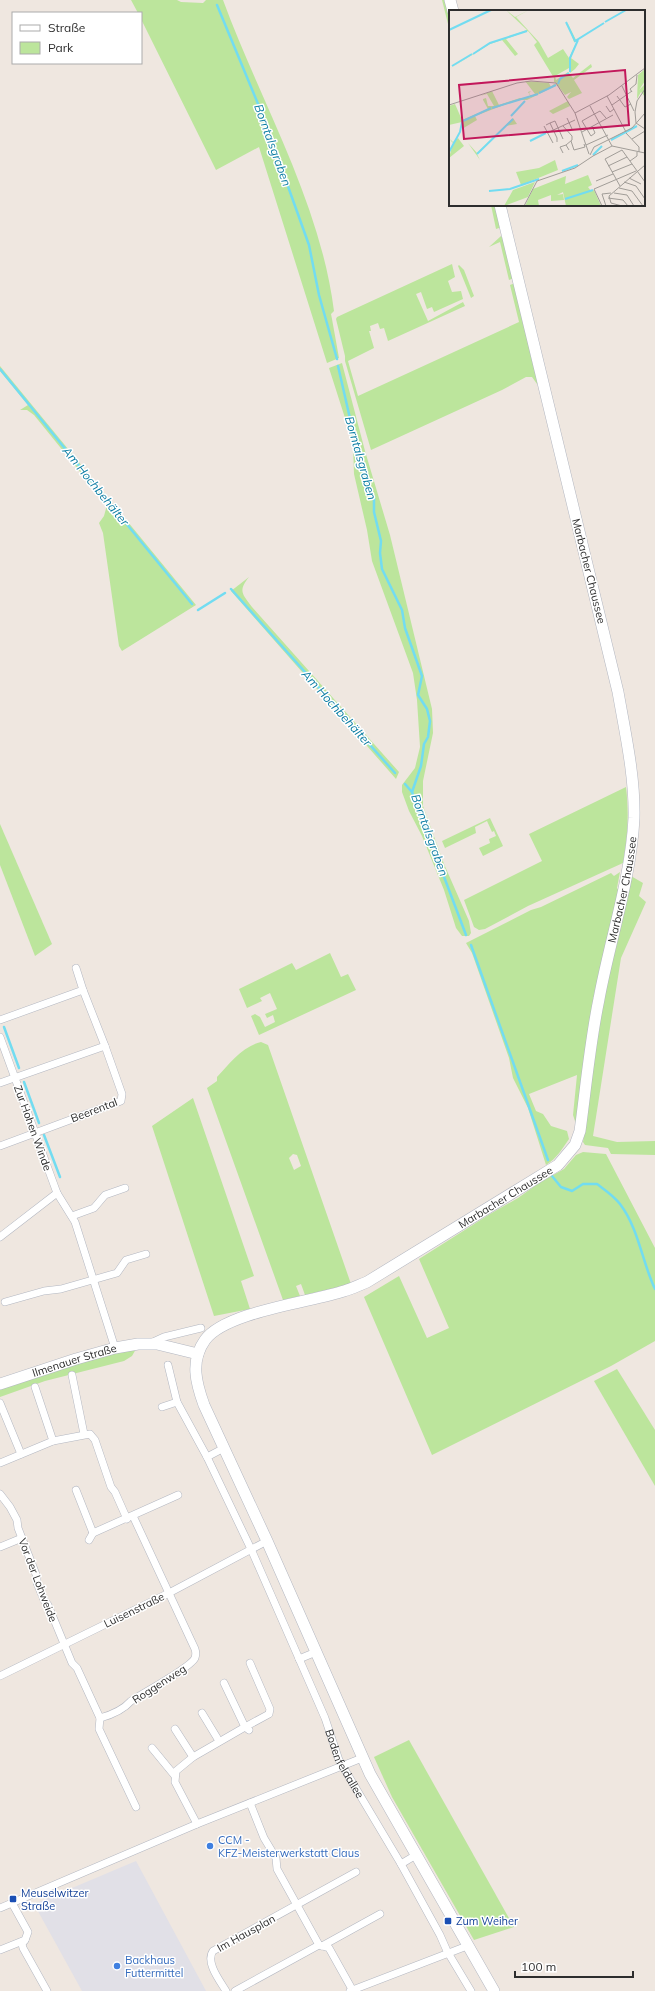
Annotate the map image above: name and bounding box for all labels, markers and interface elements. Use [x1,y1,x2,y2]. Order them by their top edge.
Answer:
inset map [449,10,645,206]
legend [12,12,142,64]
text: Straße [48,20,85,35]
text: Park [48,40,74,55]
water label: Borntalsgraben [251,102,295,188]
water label: Borntalsgraben [342,415,380,501]
water label: Am Hochbehälter [59,443,133,529]
street label: Marbacher Chaussee [569,517,609,625]
water label: Am Hochbehälter [298,666,376,750]
water label: Borntalsgraben [408,792,452,878]
street label: Marbacher Chaussee [605,836,640,944]
street label: Zur Hohen Winde [11,1083,55,1173]
street label: Beerental [69,1095,119,1125]
street label: Marbacher Chaussee [456,1163,555,1231]
street label: Ilmenauer Straße [30,1341,118,1380]
street label: Vor der Lohweide [16,1536,60,1624]
street label: Luisenstraße [102,1589,167,1631]
street label: Roggenweg [129,1661,189,1707]
street label: Bodenfeldallee [322,1727,367,1801]
place label: CCM - KFZ-Meisterwerkstatt Claus [218,1833,359,1860]
marker: CCM - KFZ-Meisterwerkstatt Claus [205,1841,215,1851]
place label: Meuselwitzer Straße [21,1886,88,1913]
marker: Meuselwitzer Straße [8,1894,18,1904]
street label: Im Hausplan [214,1911,278,1955]
place label: Zum Weiher [456,1914,518,1928]
marker: Zum Weiher [443,1916,453,1926]
place label: Backhaus Futtermittel [125,1953,183,1980]
scale bar [515,1953,633,1979]
text: 100 m [521,1959,556,1974]
marker: Backhaus Futtermittel [112,1961,122,1971]

